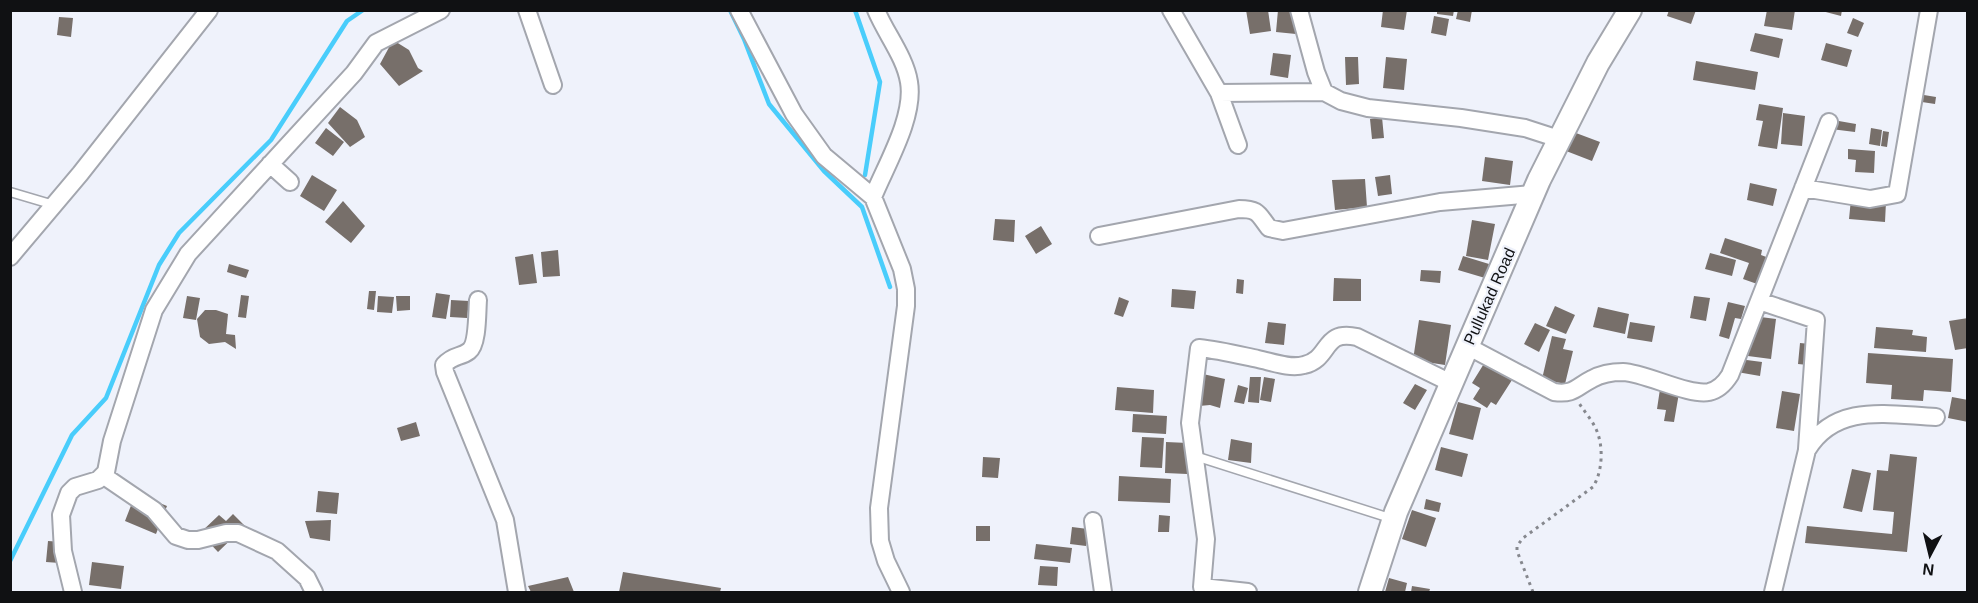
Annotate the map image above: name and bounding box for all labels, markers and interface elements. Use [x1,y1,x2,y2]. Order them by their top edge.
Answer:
street label: Pullukad Road [1461,245,1518,347]
north arrow [1900,525,1960,585]
text: N [1921,560,1935,579]

